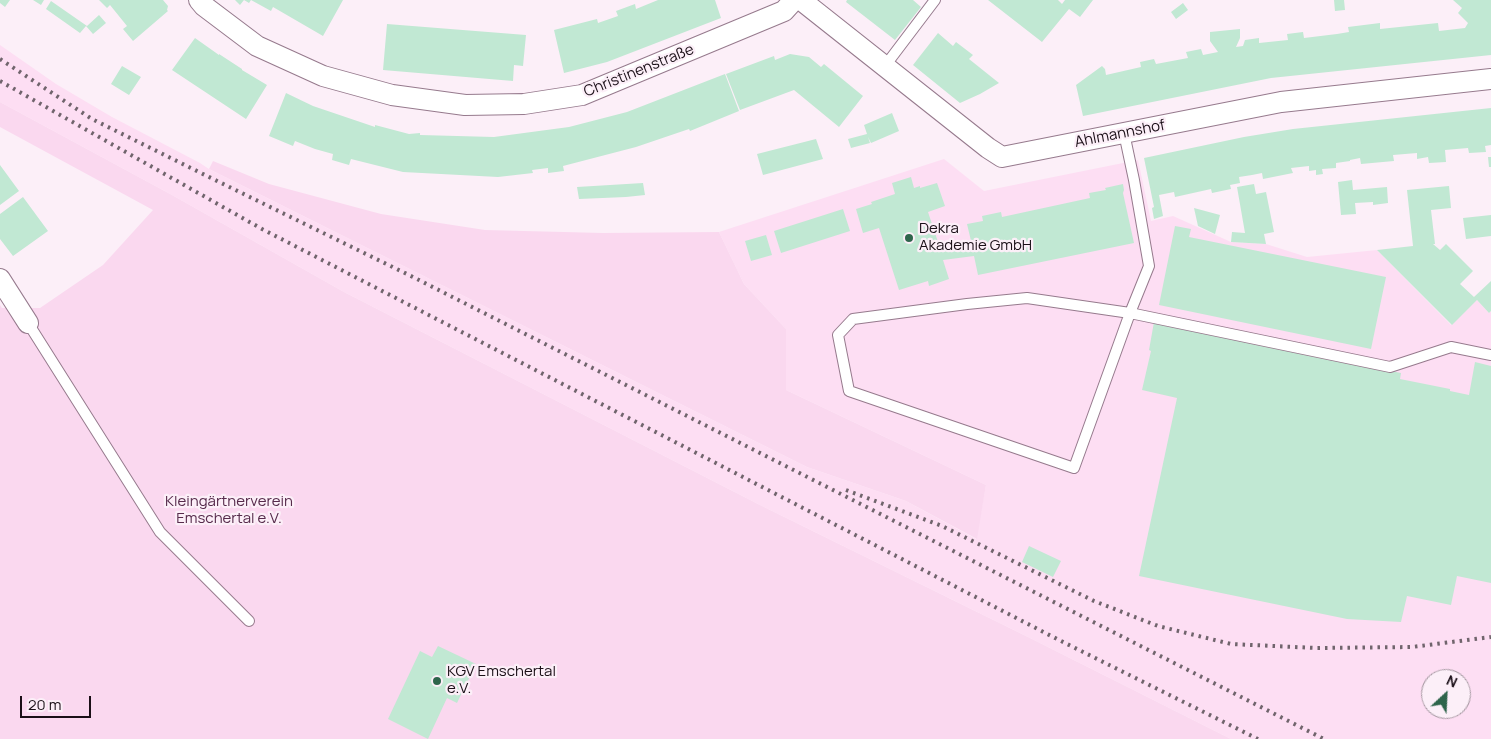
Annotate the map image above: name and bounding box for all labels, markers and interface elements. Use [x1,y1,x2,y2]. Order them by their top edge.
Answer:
street label: Christinenstraße [581,41,697,101]
street label: Ahlmannshof [1073,116,1167,152]
place label: Dekra Akademie GmbH [919,220,1032,255]
marker: Dekra Akademie GmbH [903,232,915,244]
park label: Kleingärtnerverein Emschertal e.V. [165,493,293,528]
place label: KGV Emschertal e.V. [447,663,556,698]
north arrow [1421,669,1471,719]
text: N [1444,670,1461,692]
marker: KGV Emschertal e.V. [431,675,443,687]
scale bar [22,686,94,718]
text: 20 m [28,694,61,715]

